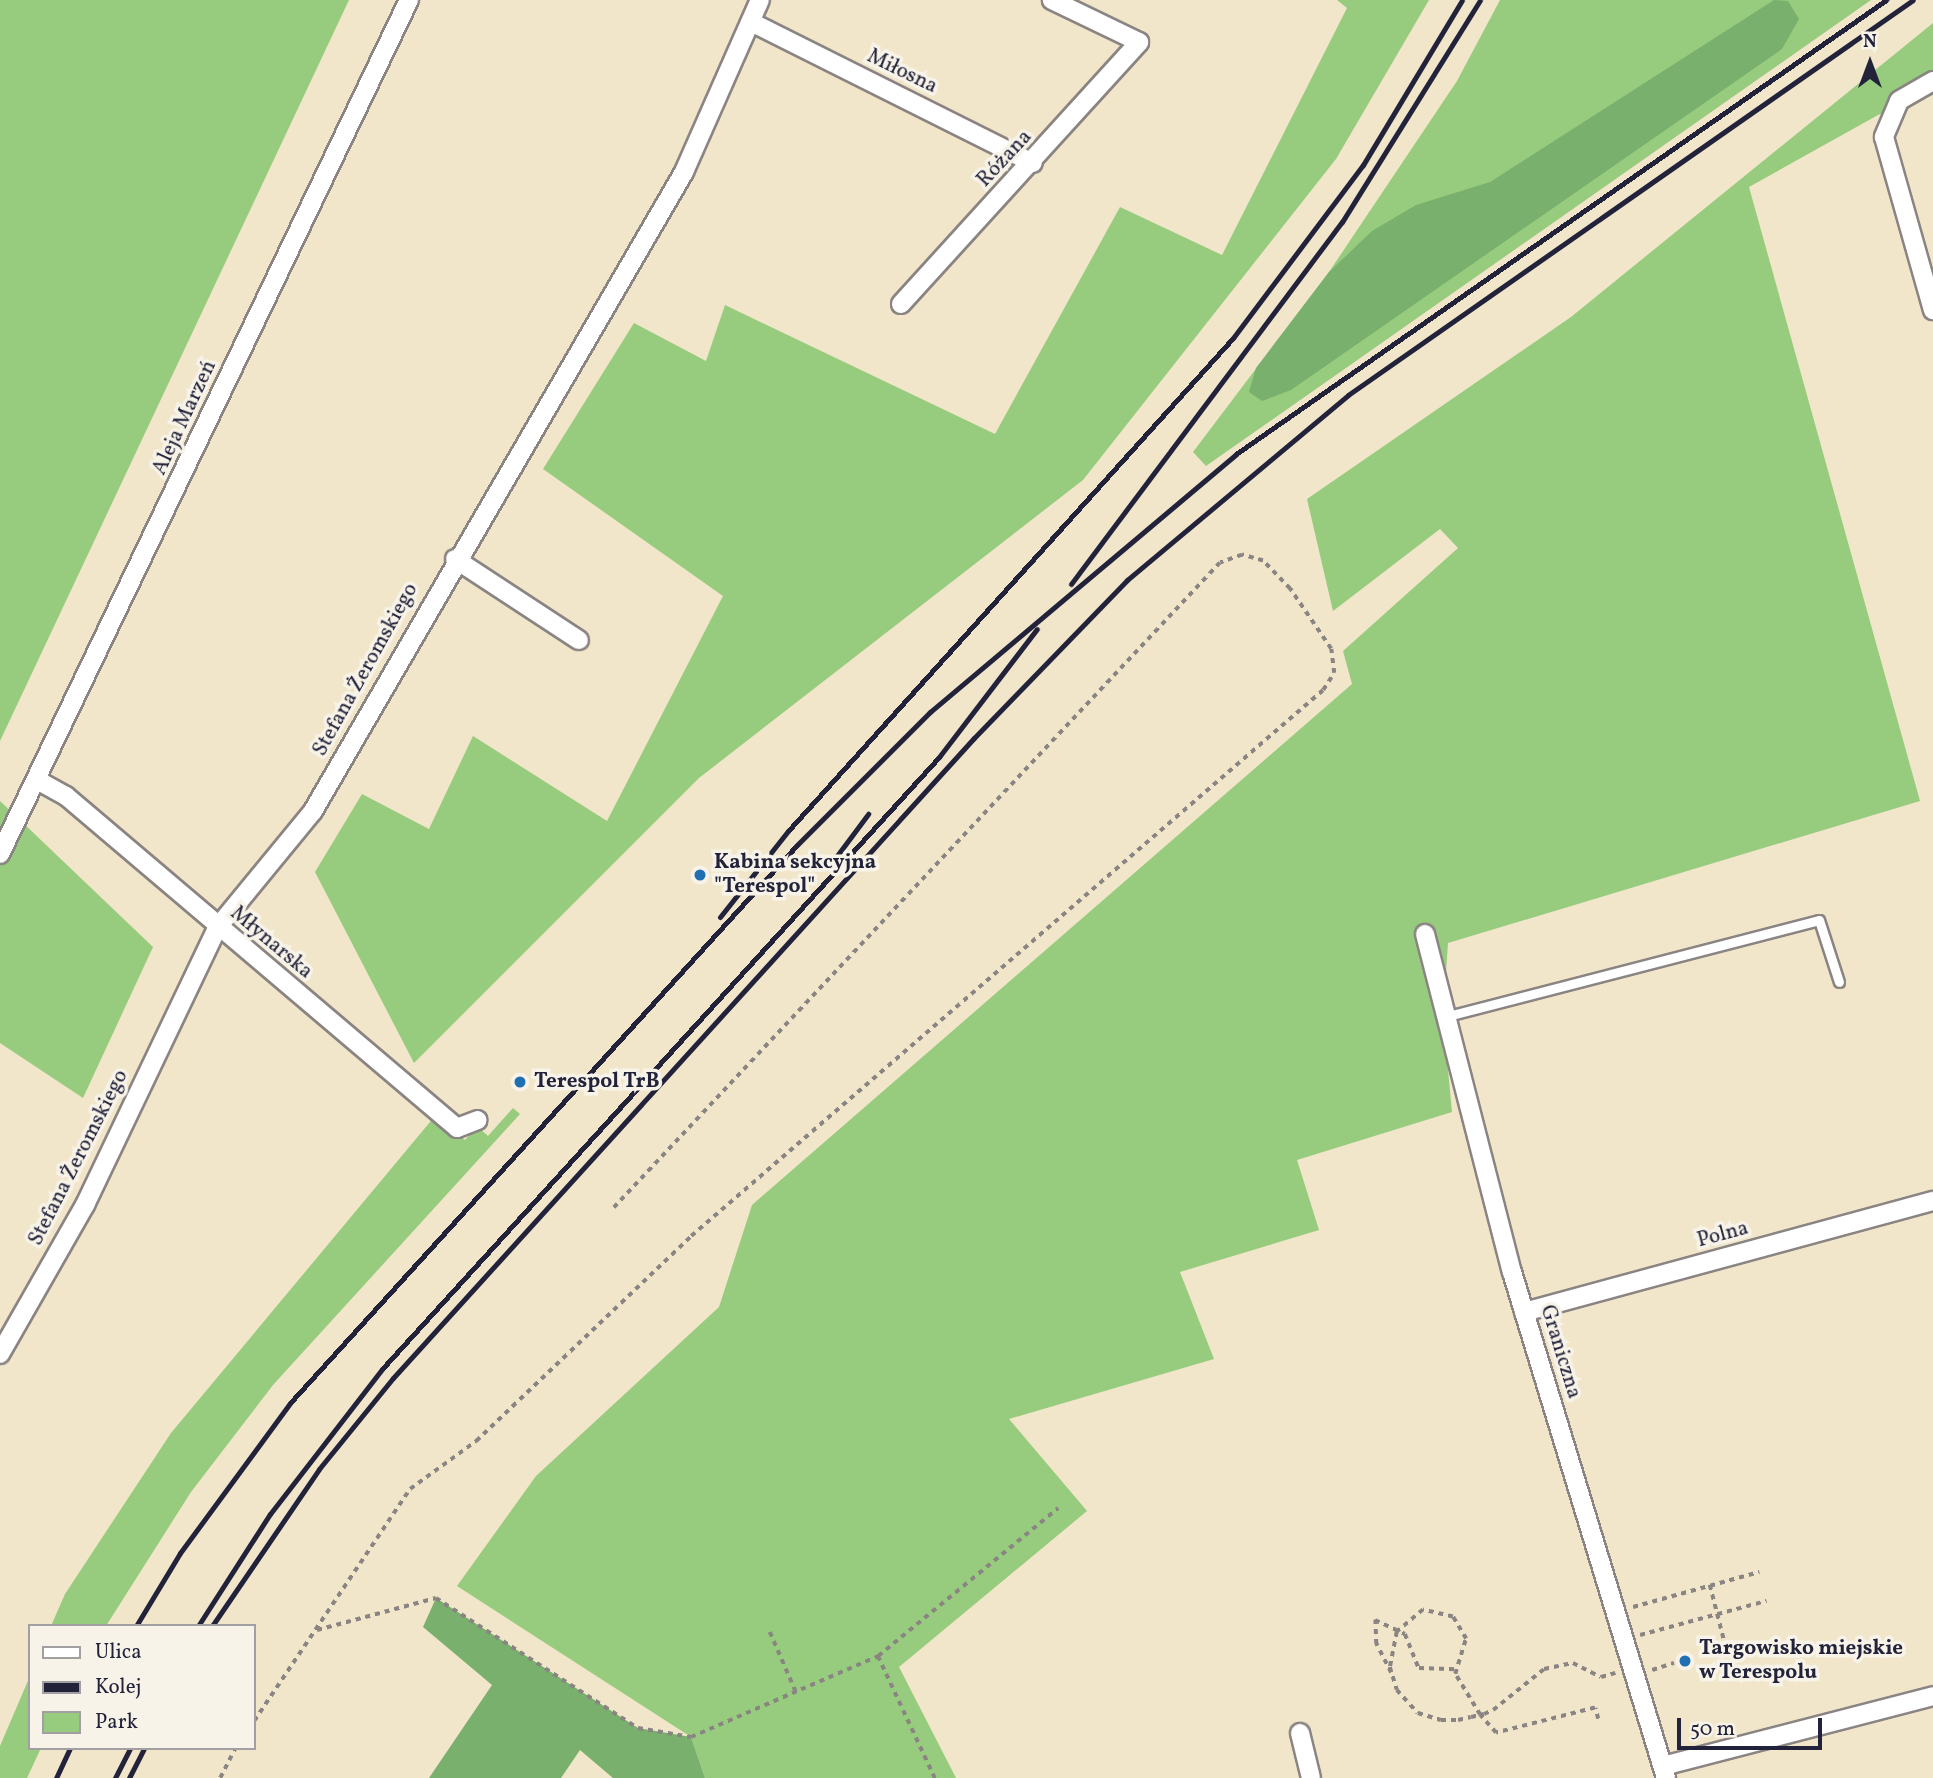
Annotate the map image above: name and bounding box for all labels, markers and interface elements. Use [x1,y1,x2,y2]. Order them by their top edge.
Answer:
north arrow [1835,28,1905,98]
text: N [1863,29,1877,55]
street label: Miłosna [863,44,941,100]
street label: Różana [972,125,1038,193]
street label: Aleja Marzeń [147,357,223,479]
street label: Stefana Żeromskiego [308,579,424,761]
place label: Kabina sekcyjna "Terespol" [714,850,876,900]
marker: Kabina sekcyjna "Terespol" [692,867,708,883]
street label: Młynarska [225,901,317,985]
street label: Stefana Żeromskiego [24,1066,134,1250]
place label: Terespol TrB [534,1069,660,1095]
marker: Terespol TrB [512,1074,528,1090]
street label: Polna [1695,1216,1751,1254]
street label: Graniczna [1534,1302,1586,1402]
legend [28,1624,256,1750]
place label: Targowisko miejskie w Terespolu [1699,1636,1903,1686]
text: Ulica [95,1638,142,1667]
marker: Targowisko miejskie w Terespolu [1677,1653,1693,1669]
text: Kolej [95,1673,142,1702]
scale bar [1681,1704,1826,1748]
text: Park [95,1708,138,1737]
text: 50 m [1690,1715,1735,1744]

